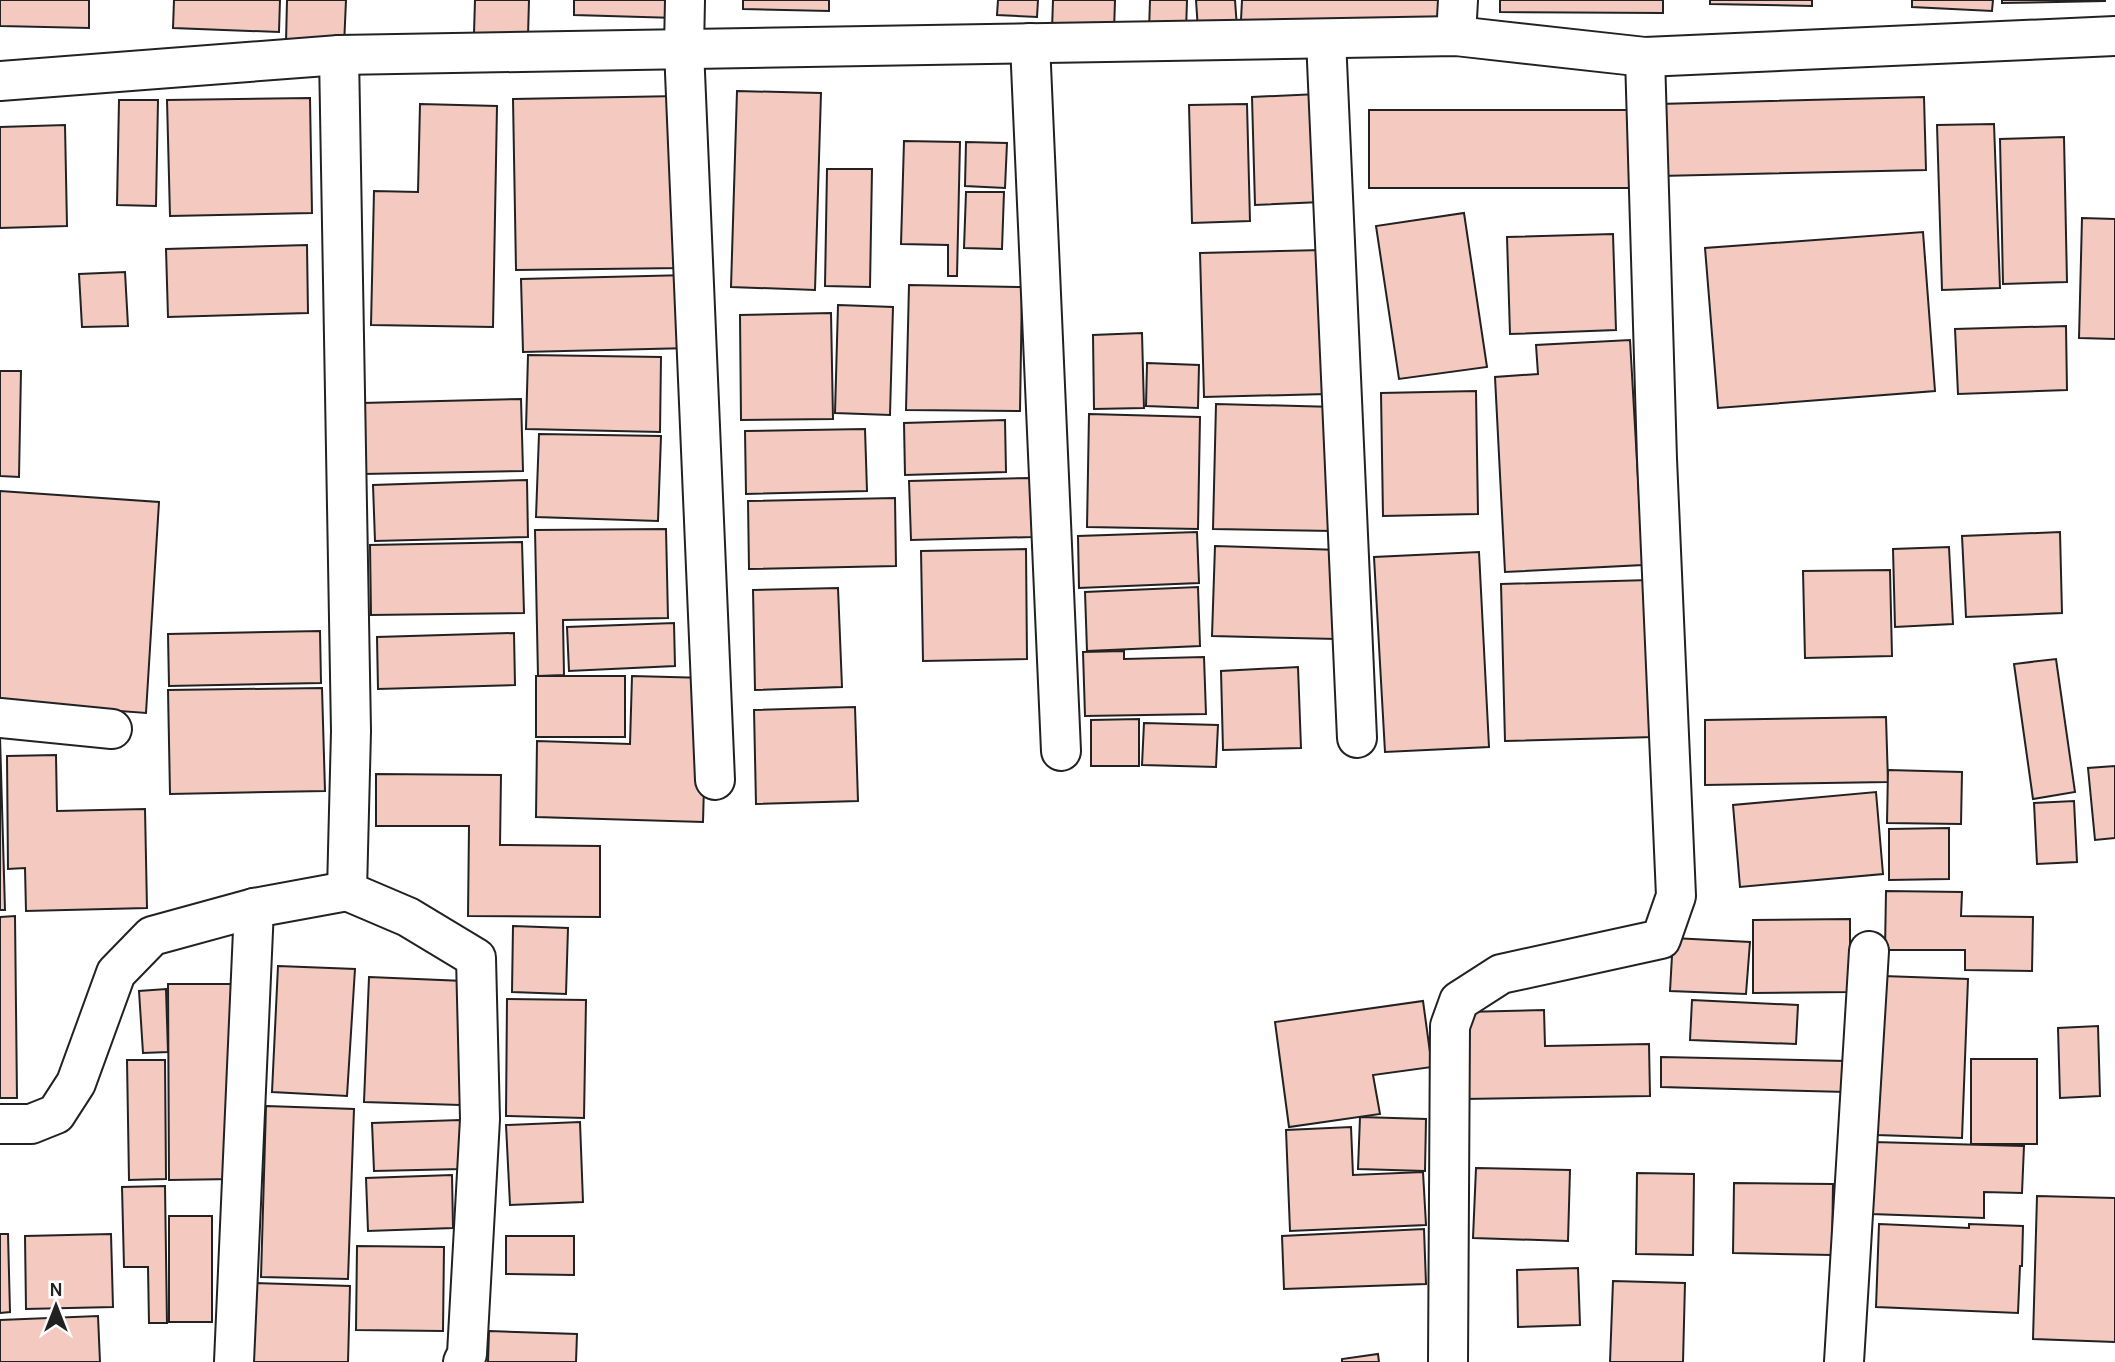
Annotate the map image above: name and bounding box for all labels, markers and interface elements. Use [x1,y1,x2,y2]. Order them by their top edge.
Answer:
north arrow [21,1271,91,1341]
text: N [49,1279,63,1301]

